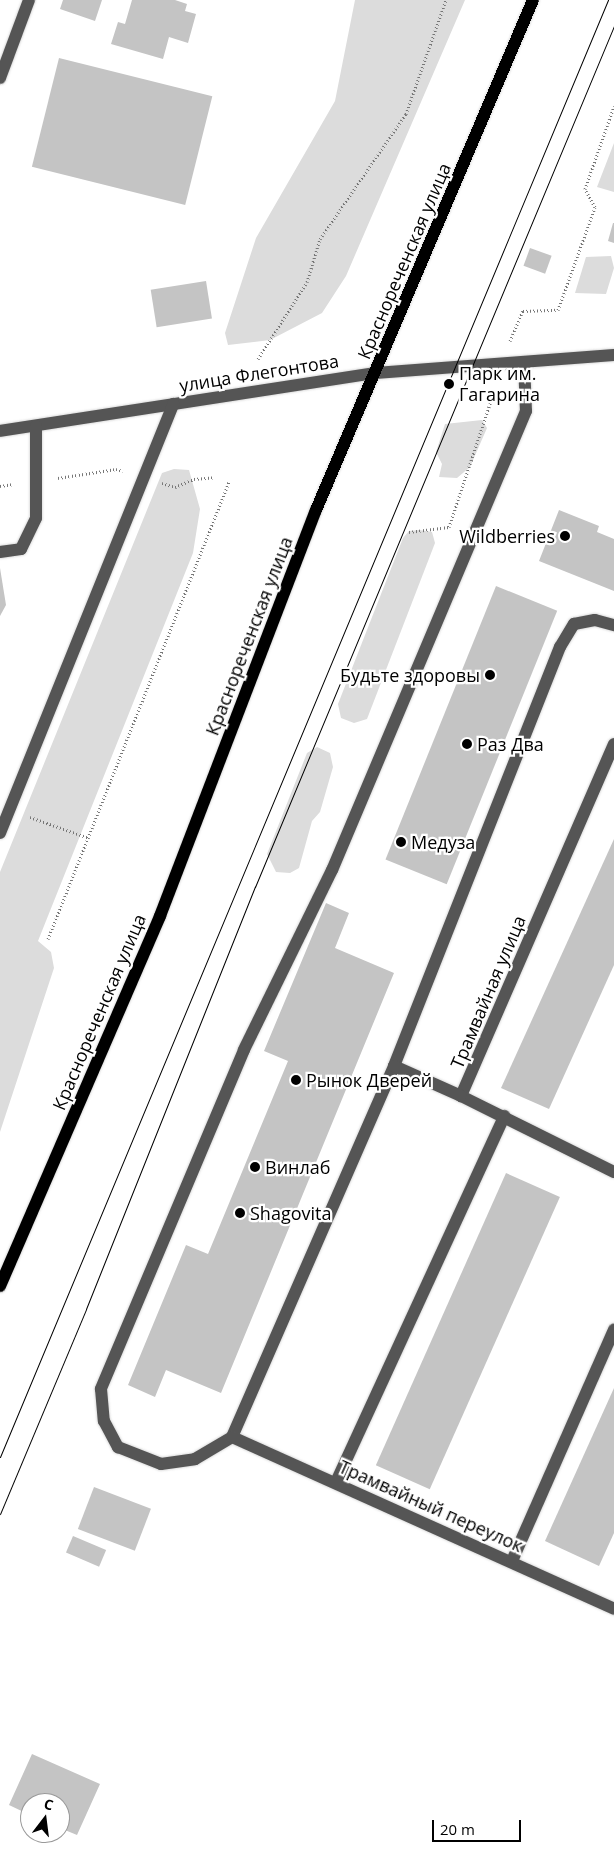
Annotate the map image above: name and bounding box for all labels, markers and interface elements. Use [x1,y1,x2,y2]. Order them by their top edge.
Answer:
street label: Краснореченская улица [353,160,455,362]
street label: улица Флегонтова [178,350,340,396]
place label: Парк им. Гагарина [459,363,540,406]
marker: Парк им. Гагарина [443,378,455,390]
place label: Wildberries [459,525,555,547]
marker: Wildberries [559,530,571,542]
street label: Краснореченская улица [201,534,297,738]
place label: Будьте здоровы [340,664,480,686]
marker: Будьте здоровы [484,669,496,681]
place label: Раз Два [477,733,544,755]
marker: Раз Два [461,738,473,750]
place label: Медуза [411,831,475,853]
marker: Медуза [395,836,407,848]
street label: Краснореченская улица [48,911,150,1113]
street label: Трамвайная улица [446,912,530,1072]
place label: Рынок Дверей [306,1069,432,1091]
marker: Рынок Дверей [290,1074,302,1086]
place label: Винлаб [265,1156,330,1178]
marker: Винлаб [249,1161,261,1173]
place label: Shagovita [250,1202,331,1224]
marker: Shagovita [234,1207,246,1219]
street label: Трамвайный переулок [336,1456,526,1556]
north arrow [20,1793,70,1843]
text: С [42,1794,56,1814]
scale bar [434,1810,523,1842]
text: 20 m [440,1819,475,1839]

